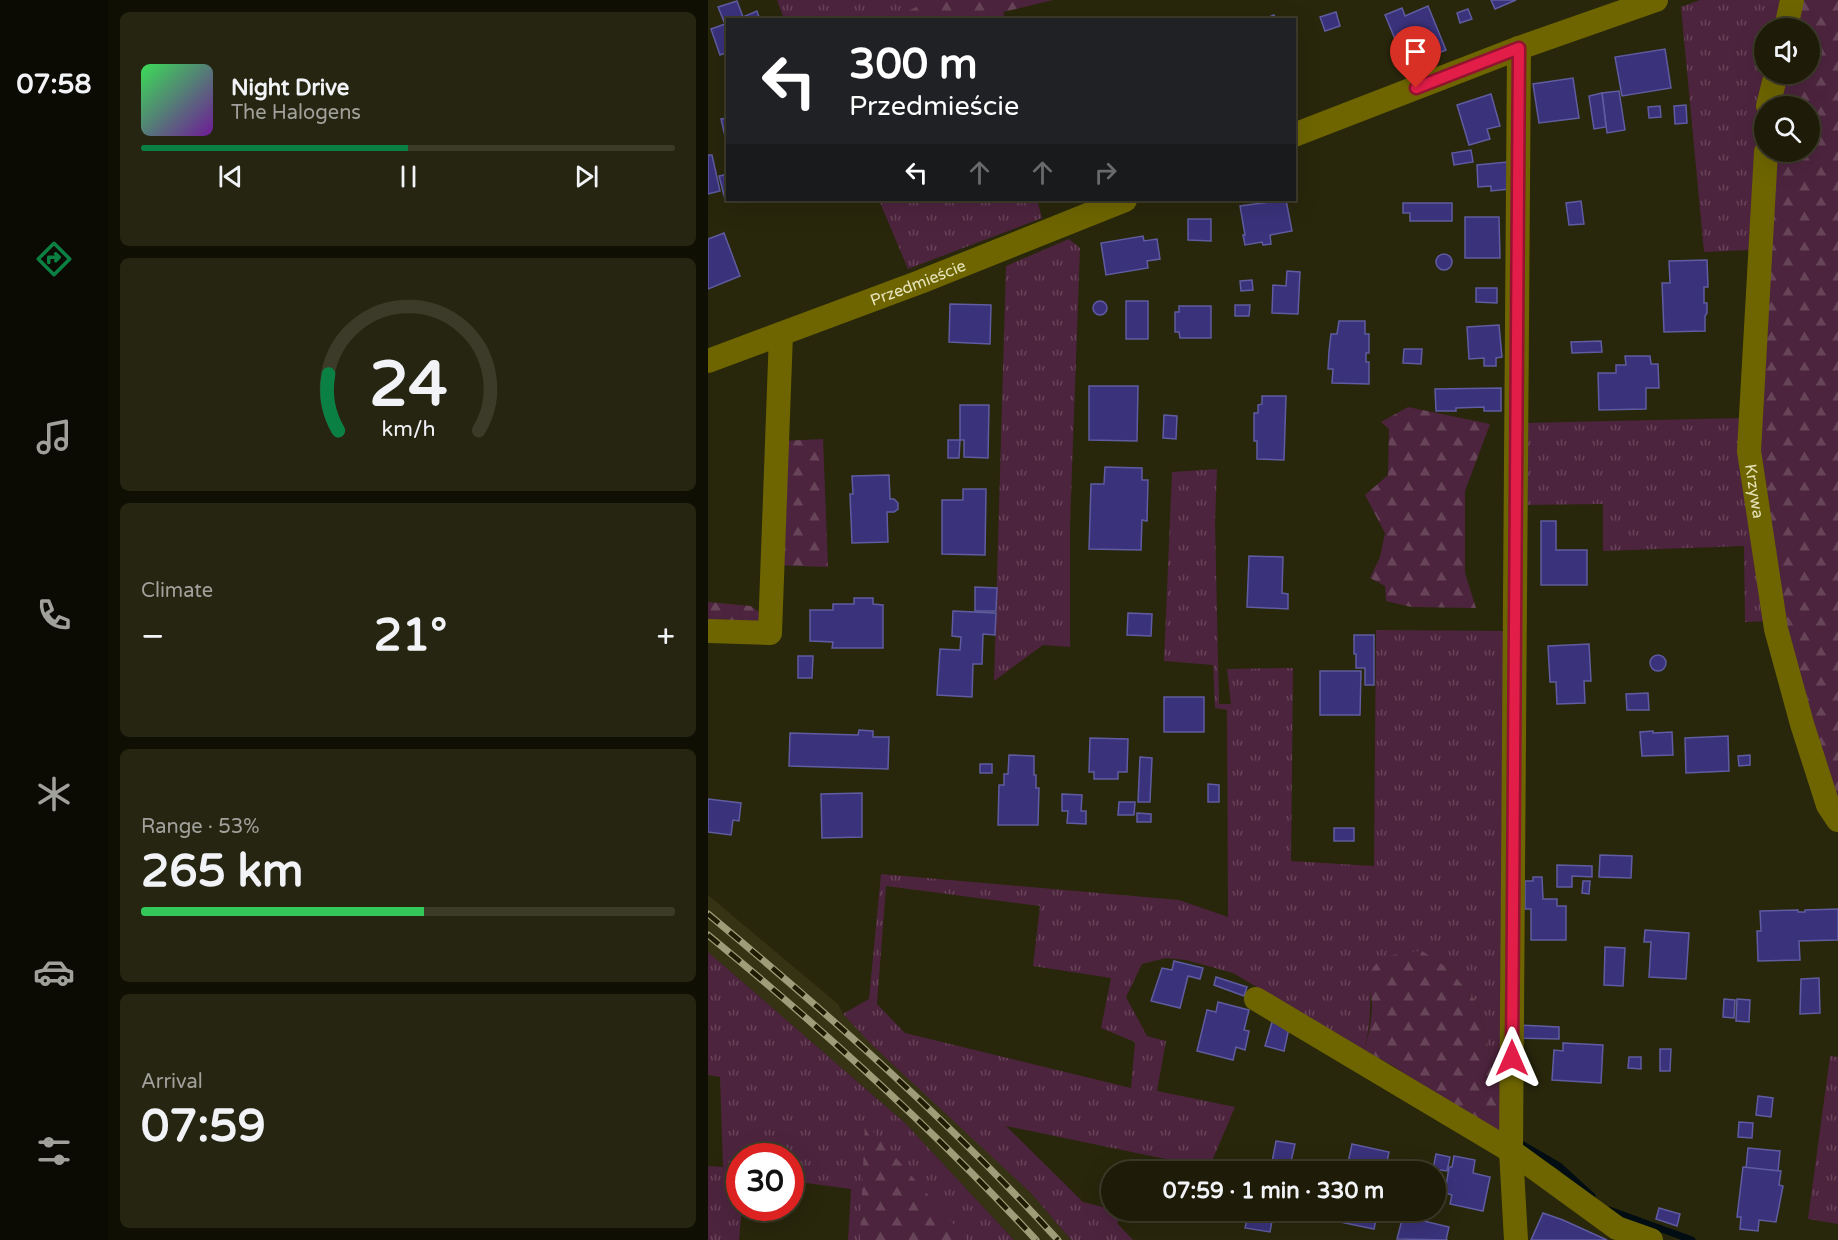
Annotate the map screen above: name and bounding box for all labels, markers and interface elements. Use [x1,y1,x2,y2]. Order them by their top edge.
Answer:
map controls [1754,18,1820,162]
button: sound [1754,18,1820,84]
pin [1390,26,1441,88]
icon: arrive [1399,35,1432,68]
text: 300 m [849,39,978,90]
icon: left [750,42,828,120]
text: 07:58 [17,68,91,101]
text: Night Drive [231,75,349,101]
text: Przedmieście [849,90,1019,123]
button: search [1754,96,1820,162]
text: The Halogens [231,101,361,125]
icon: left [900,156,933,189]
icon: ahead [963,156,996,189]
icon: ahead [1026,156,1059,189]
icon: right [1089,156,1122,189]
icon: previous [214,160,247,193]
icon: pause [392,160,425,193]
icon: next [570,160,603,193]
icon: directions [33,238,75,280]
street label: Przedmieście [867,256,969,311]
text: 24 [369,349,447,424]
icon: music [33,416,75,458]
text: km/h [381,417,435,443]
street label: Krzywa [1740,463,1768,520]
text: Climate [141,579,213,603]
icon: phone [33,594,75,636]
text: 21° [374,609,447,663]
text: − [141,617,165,656]
text: + [656,617,675,656]
icon: climate [33,773,75,815]
text: Range · 53% [141,815,260,839]
text: 265 km [141,845,303,899]
icon: car [33,951,75,993]
position arrow [1480,1026,1544,1090]
text: Arrival [141,1070,203,1094]
text: 07:59 [141,1100,266,1154]
icon: filters [33,1130,75,1172]
speed limit sign: 30 [726,1143,804,1221]
text: 07:59 · 1 min · 330 m [1163,1178,1384,1204]

